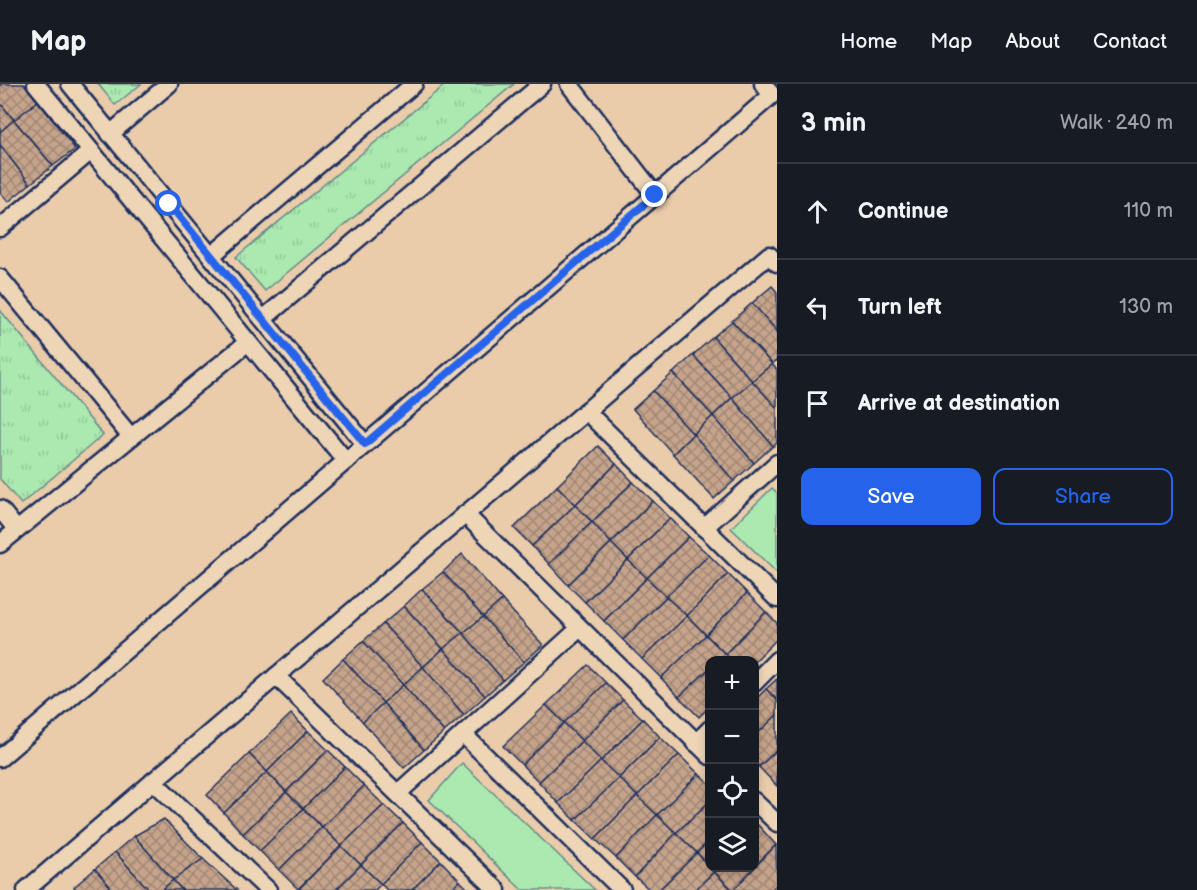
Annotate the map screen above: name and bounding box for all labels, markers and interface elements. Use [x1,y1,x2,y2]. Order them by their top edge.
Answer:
text: Map [30,25,86,58]
text: Home [840,29,897,54]
text: Map [930,29,972,54]
text: About [1005,29,1060,54]
text: Contact [1093,29,1167,54]
text: 3 min [801,108,866,139]
text: Walk · 240 m [1060,111,1173,135]
route end [641,181,667,207]
route start [155,190,181,216]
icon: ahead [801,195,834,228]
text: Continue [858,198,948,225]
text: 110 m [1124,199,1173,223]
icon: left [801,291,834,324]
text: Turn left [858,294,942,321]
text: 130 m [1119,295,1173,319]
icon: arrive [801,387,834,420]
text: Arrive at destination [858,390,1060,417]
button: Save [801,468,981,525]
button: Share [993,468,1173,525]
map controls [705,656,759,872]
button: + [705,656,759,710]
button: − [705,710,759,764]
button: locate [705,764,759,818]
button: layers [705,818,759,872]

